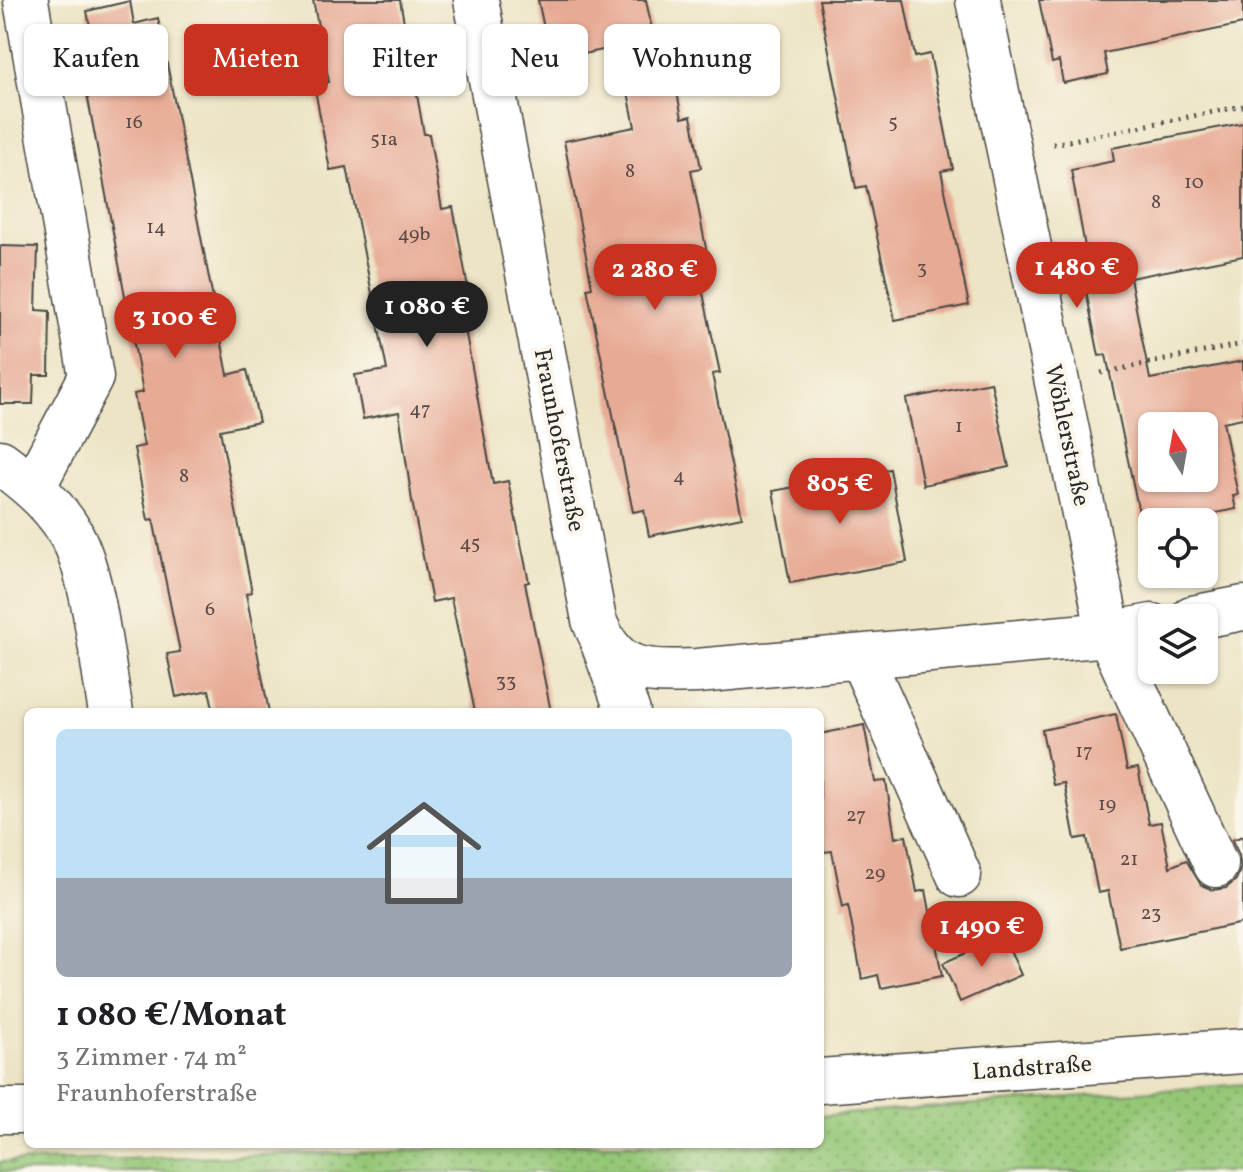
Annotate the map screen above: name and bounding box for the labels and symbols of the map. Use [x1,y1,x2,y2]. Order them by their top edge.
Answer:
house number: 16 [125,109,143,137]
house number: 5 [888,109,898,137]
house number: 51a [370,126,398,154]
house number: 8 [625,158,635,186]
house number: 10 [1184,169,1204,197]
house number: 8 [1151,189,1161,217]
house number: 14 [146,214,166,242]
house number: 49b [398,221,430,249]
pin: 1 480 € [1003,242,1151,310]
pin: 2 280 € [581,244,729,312]
house number: 3 [917,255,927,283]
pin: 1 080 € [353,281,501,349]
pin: 3 100 € [101,292,249,360]
street label: Fraunhoferstraße [524,346,592,535]
street label: Wöhlerstraße [1034,361,1098,509]
house number: 47 [409,396,431,424]
north arrow [1138,412,1218,492]
house number: 1 [955,413,963,441]
pin: 805 € [784,458,896,526]
house number: 8 [179,463,189,491]
house number: 4 [673,463,685,491]
house number: 45 [460,530,480,558]
house number: 6 [205,596,215,624]
house number: 33 [496,668,516,696]
house number: 17 [1075,738,1093,766]
house number: 19 [1098,791,1116,819]
house number: 27 [846,802,866,830]
house number: 21 [1120,846,1138,874]
house number: 29 [865,860,885,888]
house number: 23 [1141,900,1161,928]
pin: 1 490 € [908,901,1056,969]
street label: Landstraße [971,1048,1093,1090]

